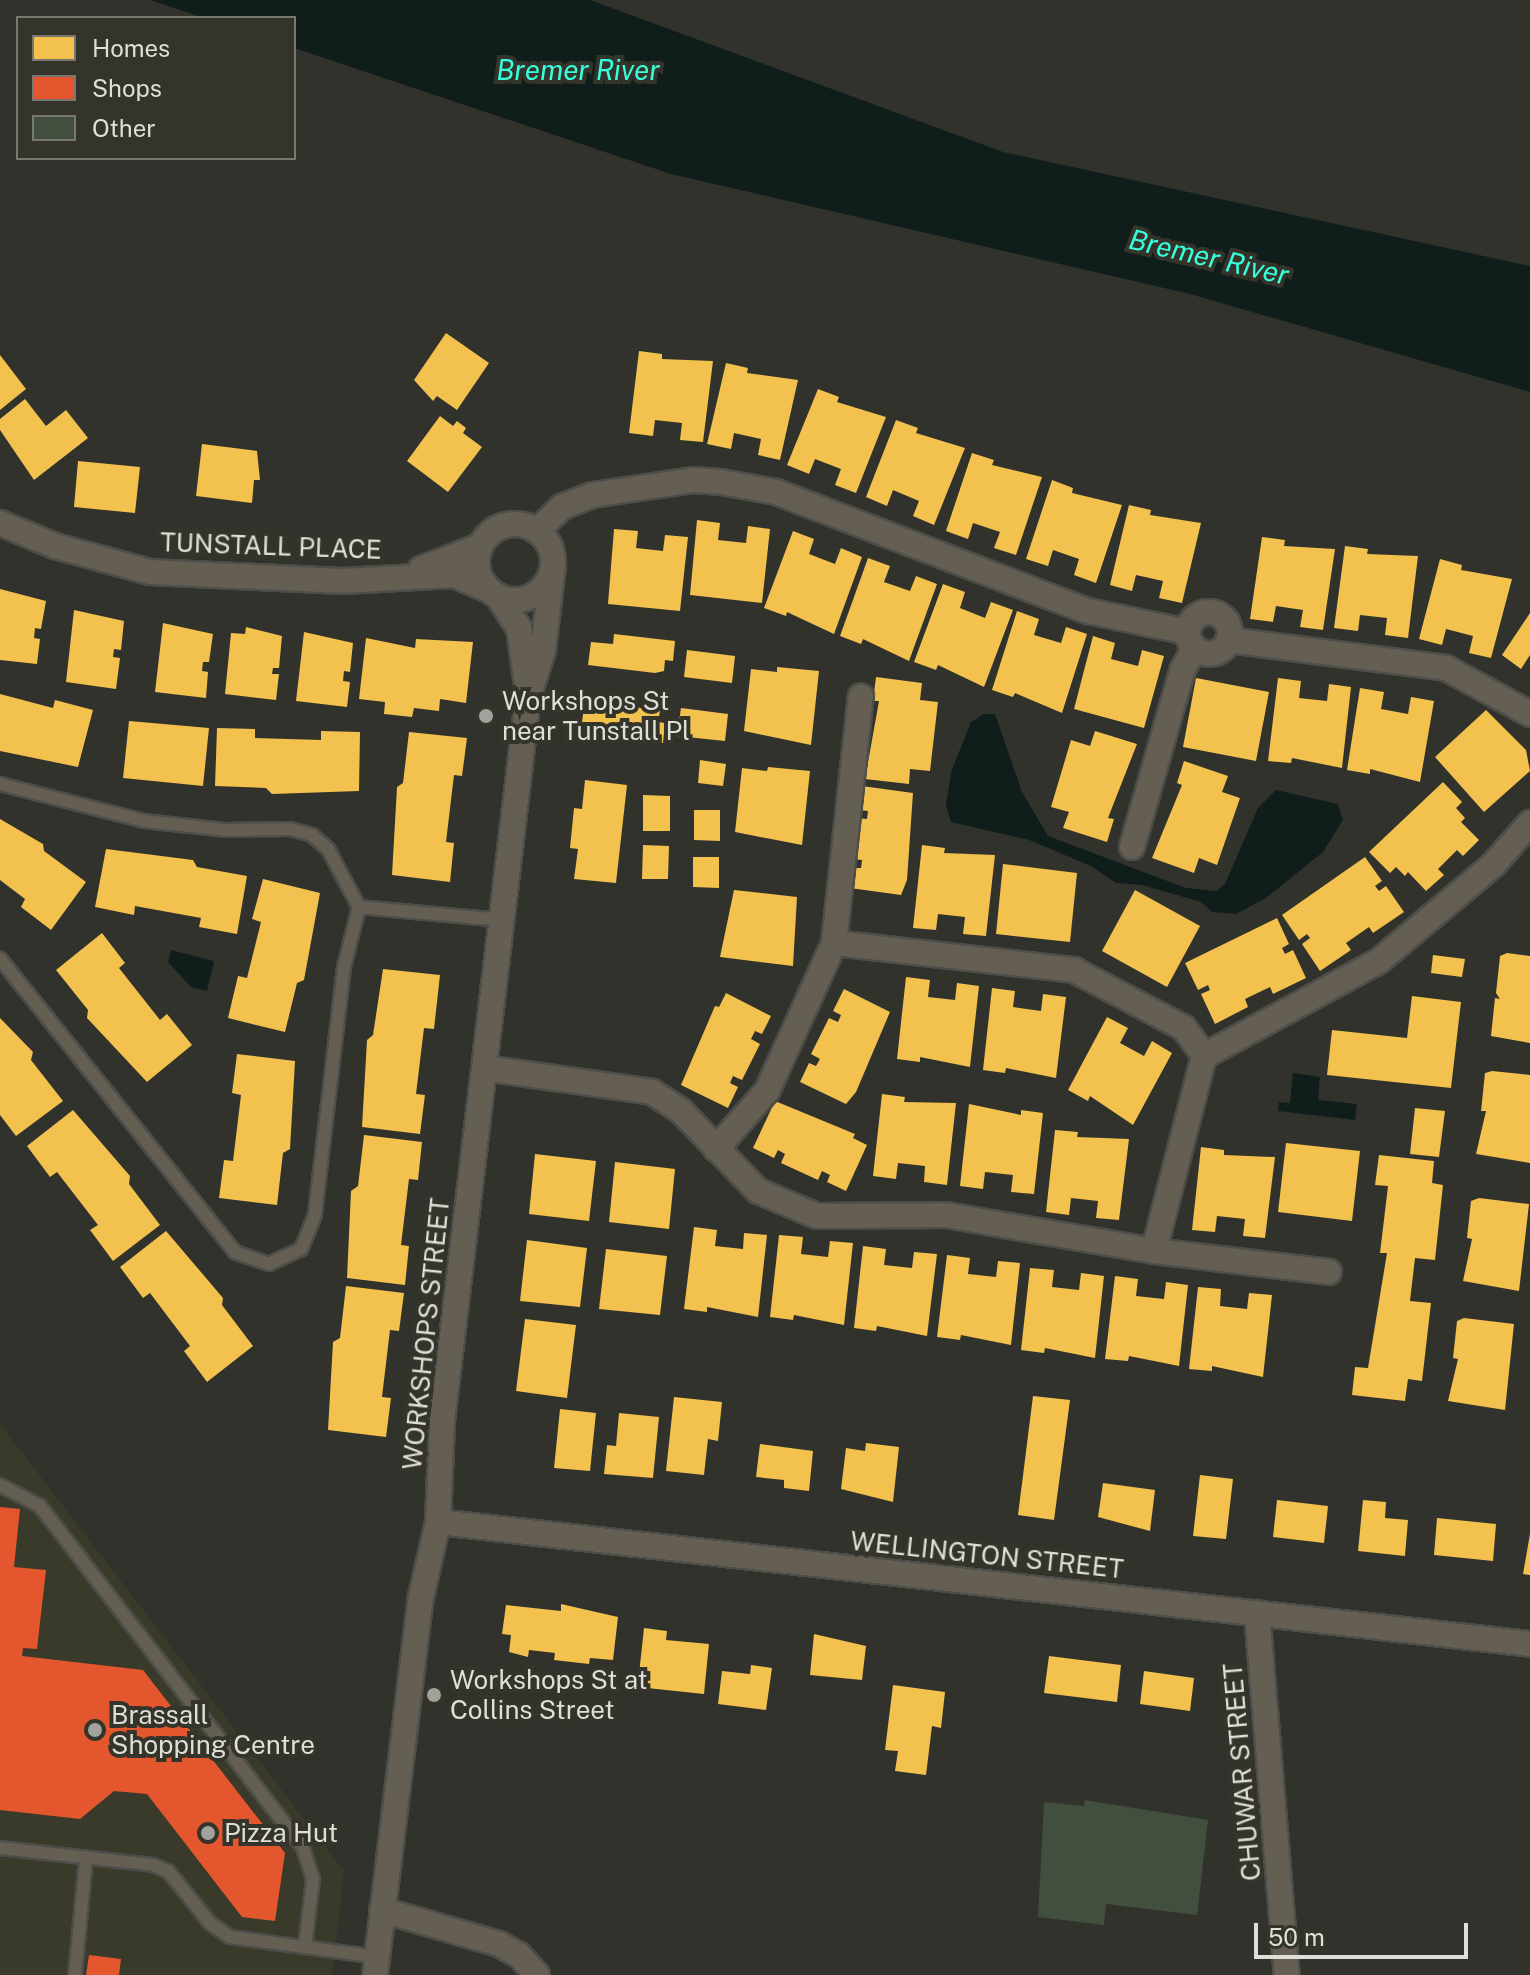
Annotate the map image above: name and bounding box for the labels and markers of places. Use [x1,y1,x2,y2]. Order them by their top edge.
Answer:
place label: Workshops St near Tunstall Pl [502,685,690,746]
marker: Workshops St near Tunstall Pl [477,707,495,725]
place label: Workshops St at Collins Street [450,1664,648,1726]
marker: Workshops St at Collins Street [425,1686,443,1704]
place label: Brassall Shopping Centre [111,1699,315,1760]
marker: Brassall Shopping Centre [86,1721,104,1739]
place label: Pizza Hut [224,1817,338,1849]
marker: Pizza Hut [199,1824,217,1842]

